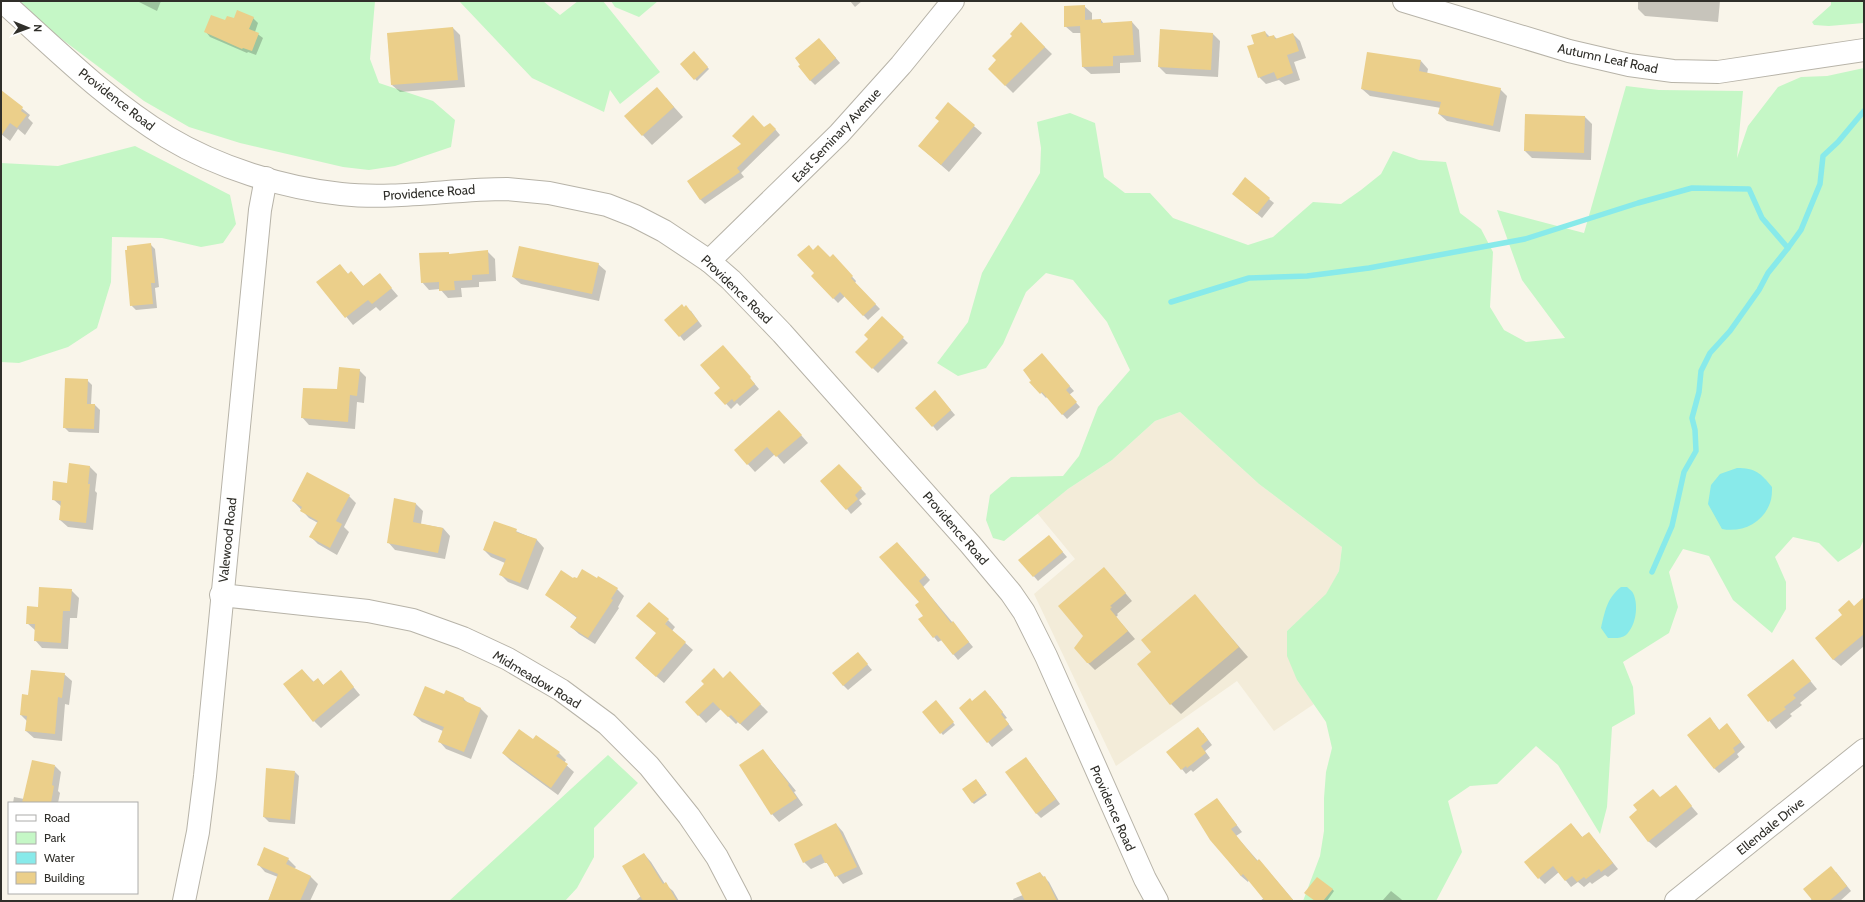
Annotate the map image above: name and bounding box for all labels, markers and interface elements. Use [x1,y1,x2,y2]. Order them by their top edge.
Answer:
north arrow [8,8,48,48]
text: N [31,24,45,32]
street label: Autumn Leaf Road [1556,40,1660,76]
street label: Providence Road [76,64,158,134]
street label: East Seminary Avenue [788,84,884,185]
street label: Providence Road [382,181,476,203]
street label: Providence Road [698,251,776,327]
street label: Providence Road [920,488,992,568]
street label: Valewood Road [215,497,239,583]
street label: Midmeadow Road [490,647,584,711]
street label: Providence Road [1087,763,1139,853]
street label: Ellendale Drive [1733,794,1807,858]
legend [8,802,138,894]
text: Road [44,810,70,825]
text: Park [44,830,66,845]
text: Water [44,850,75,865]
text: Building [44,870,86,885]

